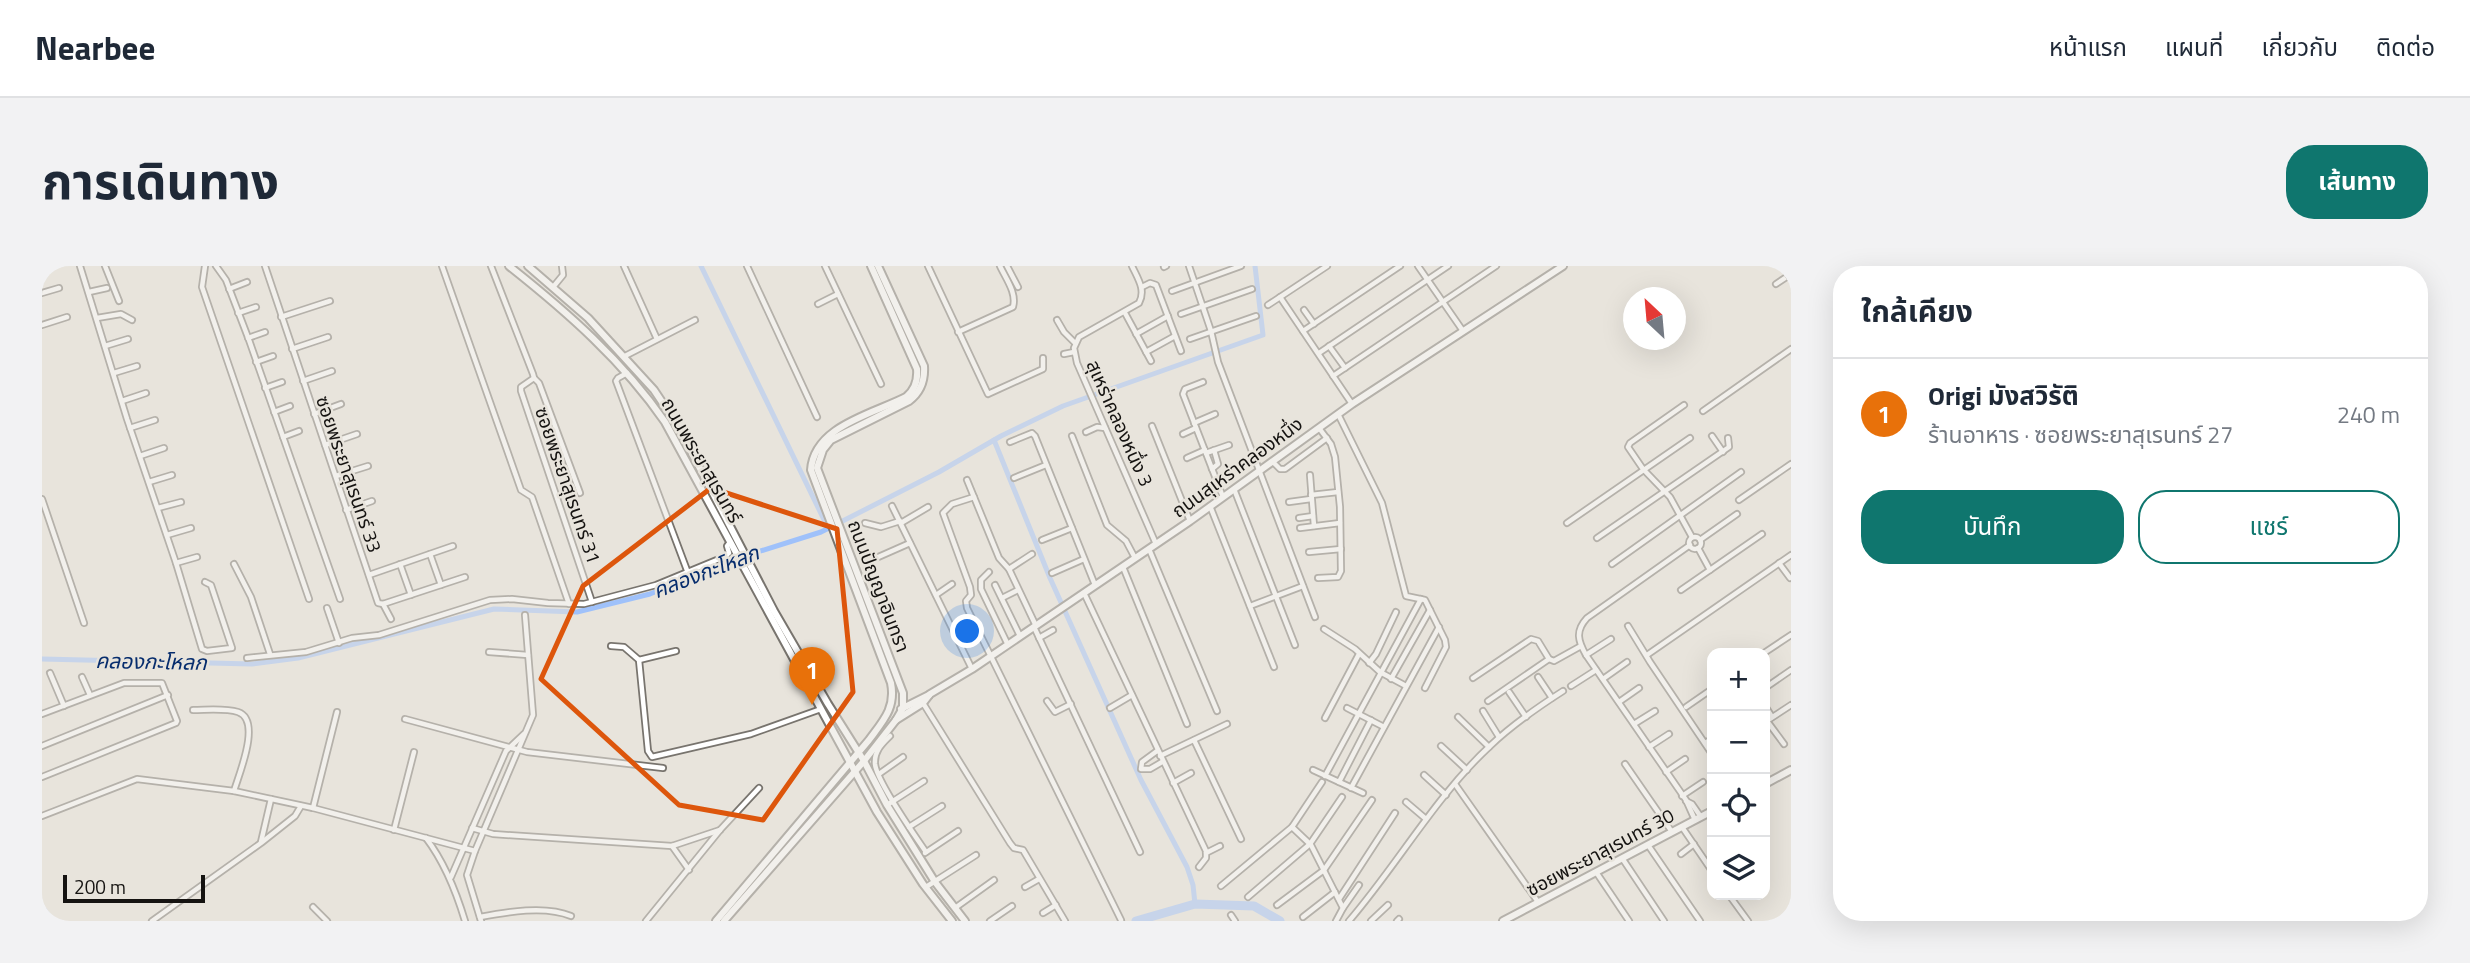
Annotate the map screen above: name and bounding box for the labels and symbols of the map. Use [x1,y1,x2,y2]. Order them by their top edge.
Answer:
north arrow [1623,287,1686,350]
street label: สุเหร่าคลองหนึ่ง 3 [1080,355,1161,491]
street label: ซอยพระยาสุเรนทร์ 33 [309,392,390,556]
street label: ถนนพระยาสุเรนทร์ [655,392,751,529]
street label: ซอยพระยาสุเรนทร์ 31 [528,403,609,567]
street label: ถนนสุเหร่าคลองหนึ่ง [1165,409,1308,524]
street label: ถนนปัญญาอินทรา [841,515,918,656]
water label: คลองกะโหลก [648,536,765,606]
your location [950,614,984,648]
water label: คลองกะโหลก [95,644,208,678]
pin: 1 [789,647,835,705]
street label: ซอยพระยาสุเรนทร์ 30 [1520,800,1679,903]
scale bar [63,872,205,904]

